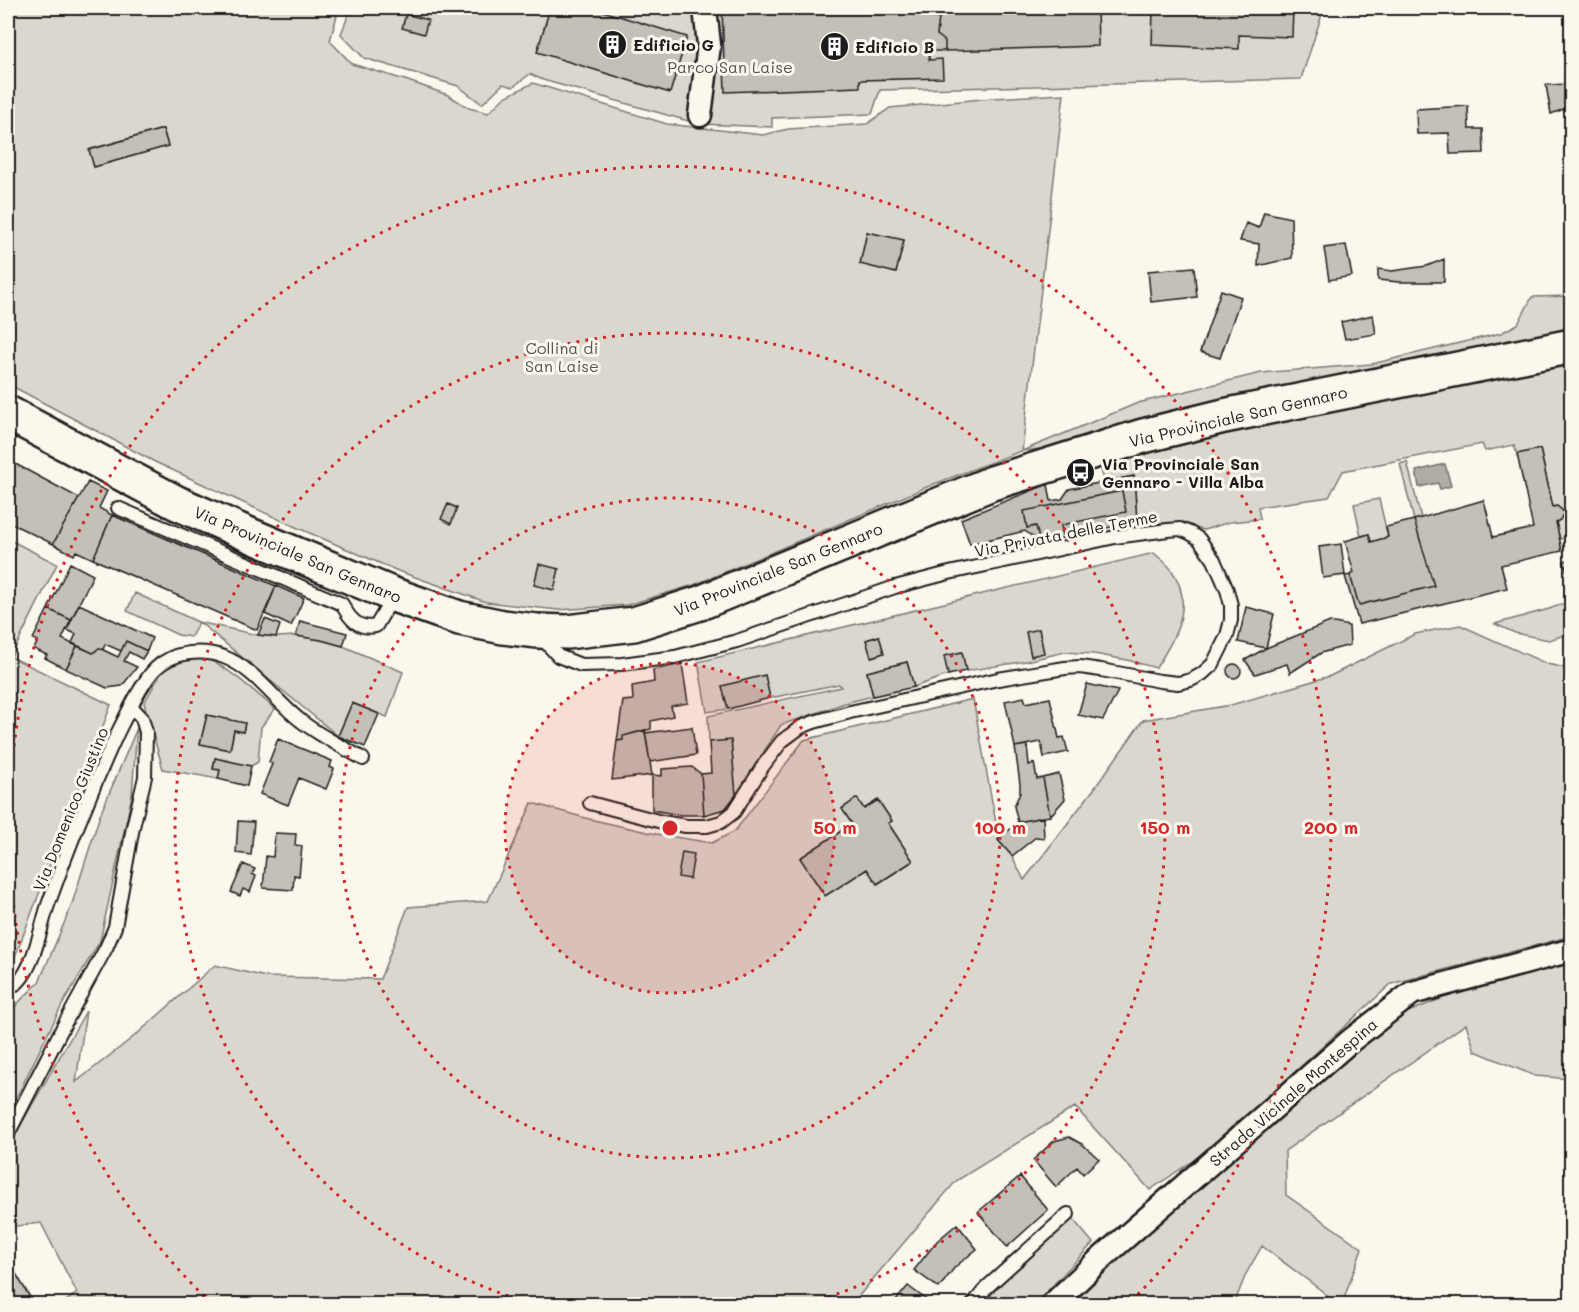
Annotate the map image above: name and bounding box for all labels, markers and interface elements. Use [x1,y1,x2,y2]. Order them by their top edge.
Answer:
building icon: Edificio G [596,28,628,60]
building icon: Edificio B [818,30,850,62]
place label: Edificio G [633,34,714,55]
place label: Edificio B [855,36,934,57]
park label: Parco San Laise [667,56,793,77]
park label: Collina di San Laise [525,337,599,376]
street label: Via Provinciale San Gennaro [1127,381,1349,451]
place label: Via Provinciale San Gennaro - Villa Alba [1102,453,1264,492]
bus stop icon: Via Provinciale San Gennaro - Villa Alba [1065,456,1097,488]
street label: Via Provinciale San Gennaro [191,501,405,607]
street label: Via Privata delle Terme [973,505,1159,561]
street label: Via Provinciale San Gennaro [671,517,885,621]
street label: Via Domenico Giustino [28,724,112,894]
text: 50 m [814,815,856,839]
text: 100 m [974,815,1026,839]
text: 150 m [1140,815,1190,839]
text: 200 m [1304,815,1358,839]
centre of rings [660,818,680,838]
street label: Strada Vicinale Montespina [1205,1013,1381,1171]

